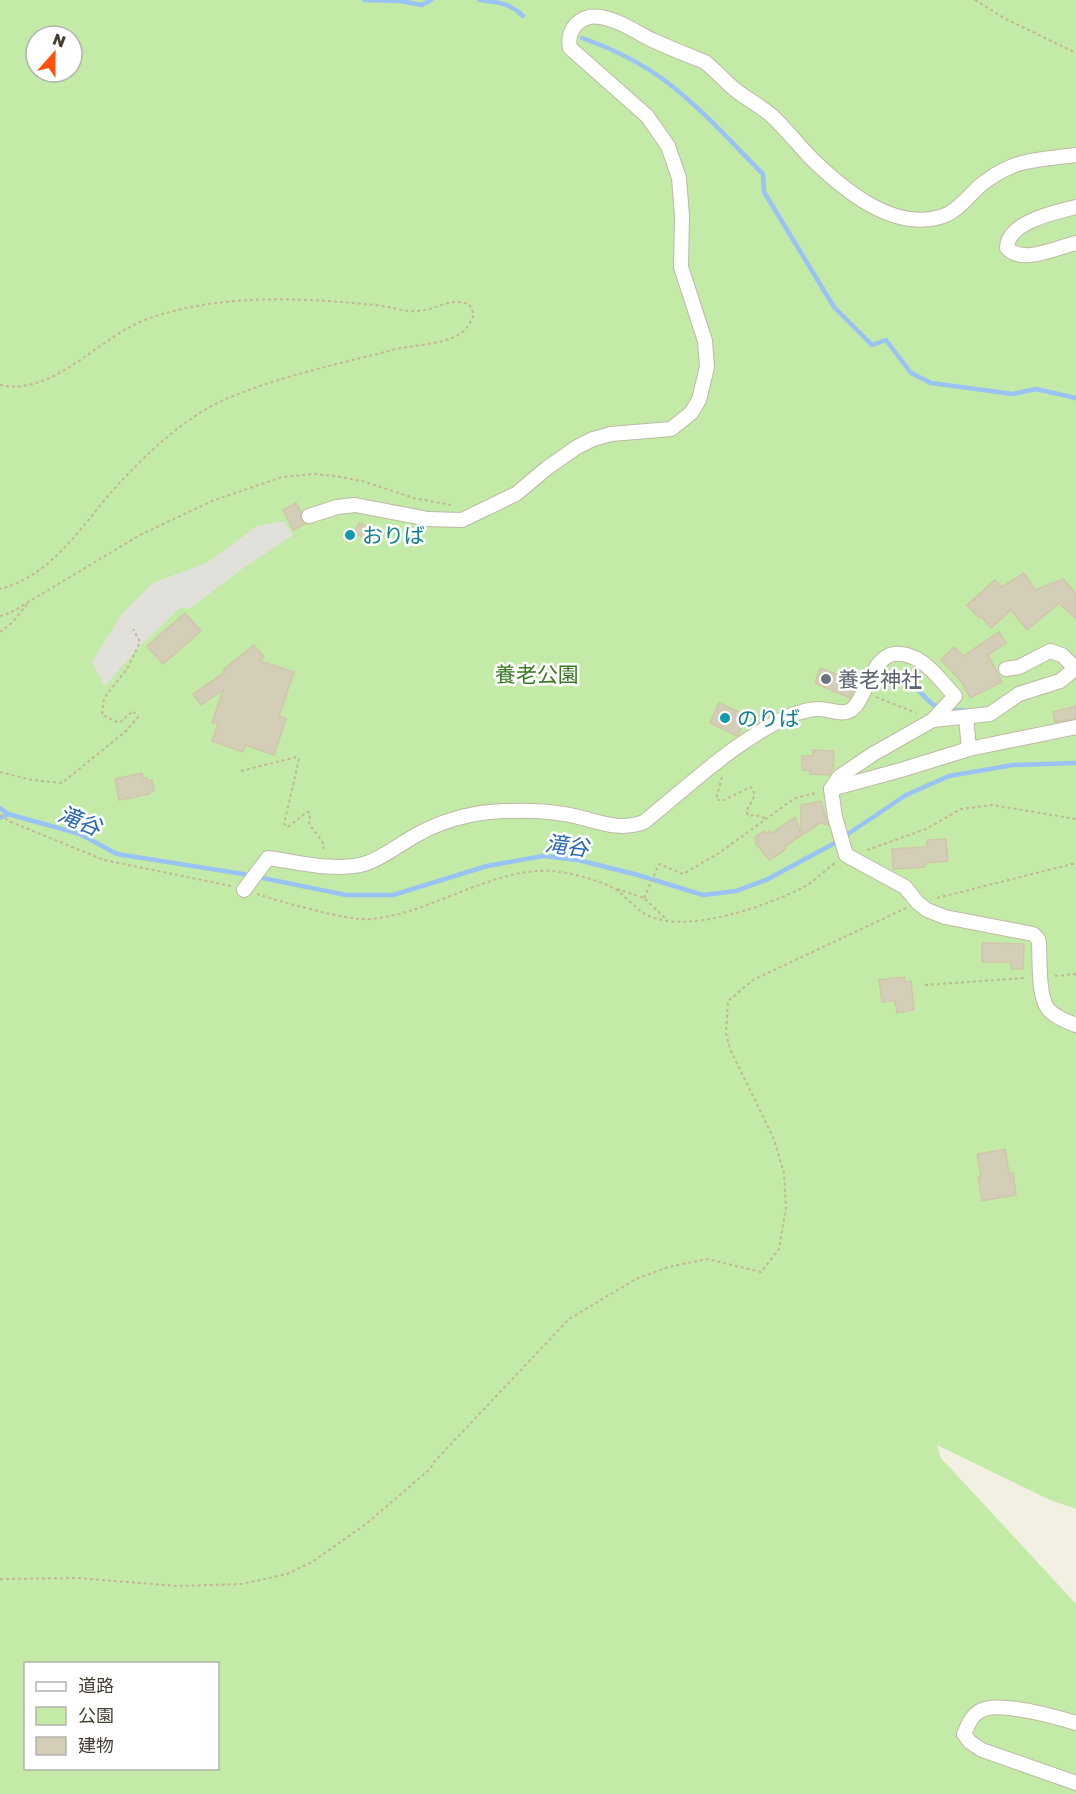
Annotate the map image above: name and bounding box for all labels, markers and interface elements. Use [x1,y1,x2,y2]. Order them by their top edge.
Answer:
north arrow [24,24,84,84]
text: N [50,28,69,52]
place label: おりば [362,522,425,548]
marker: おりば [343,528,357,542]
park label: 養老公園 [495,661,579,687]
place label: 養老神社 [838,666,922,692]
marker: 養老神社 [819,672,833,686]
place label: のりば [737,705,800,731]
marker: のりば [718,711,732,725]
water label: 滝谷 [55,799,107,842]
water label: 滝谷 [544,829,592,861]
legend [24,1662,219,1770]
text: 道路 [78,1674,114,1696]
text: 公園 [78,1704,114,1726]
text: 建物 [78,1734,114,1756]

